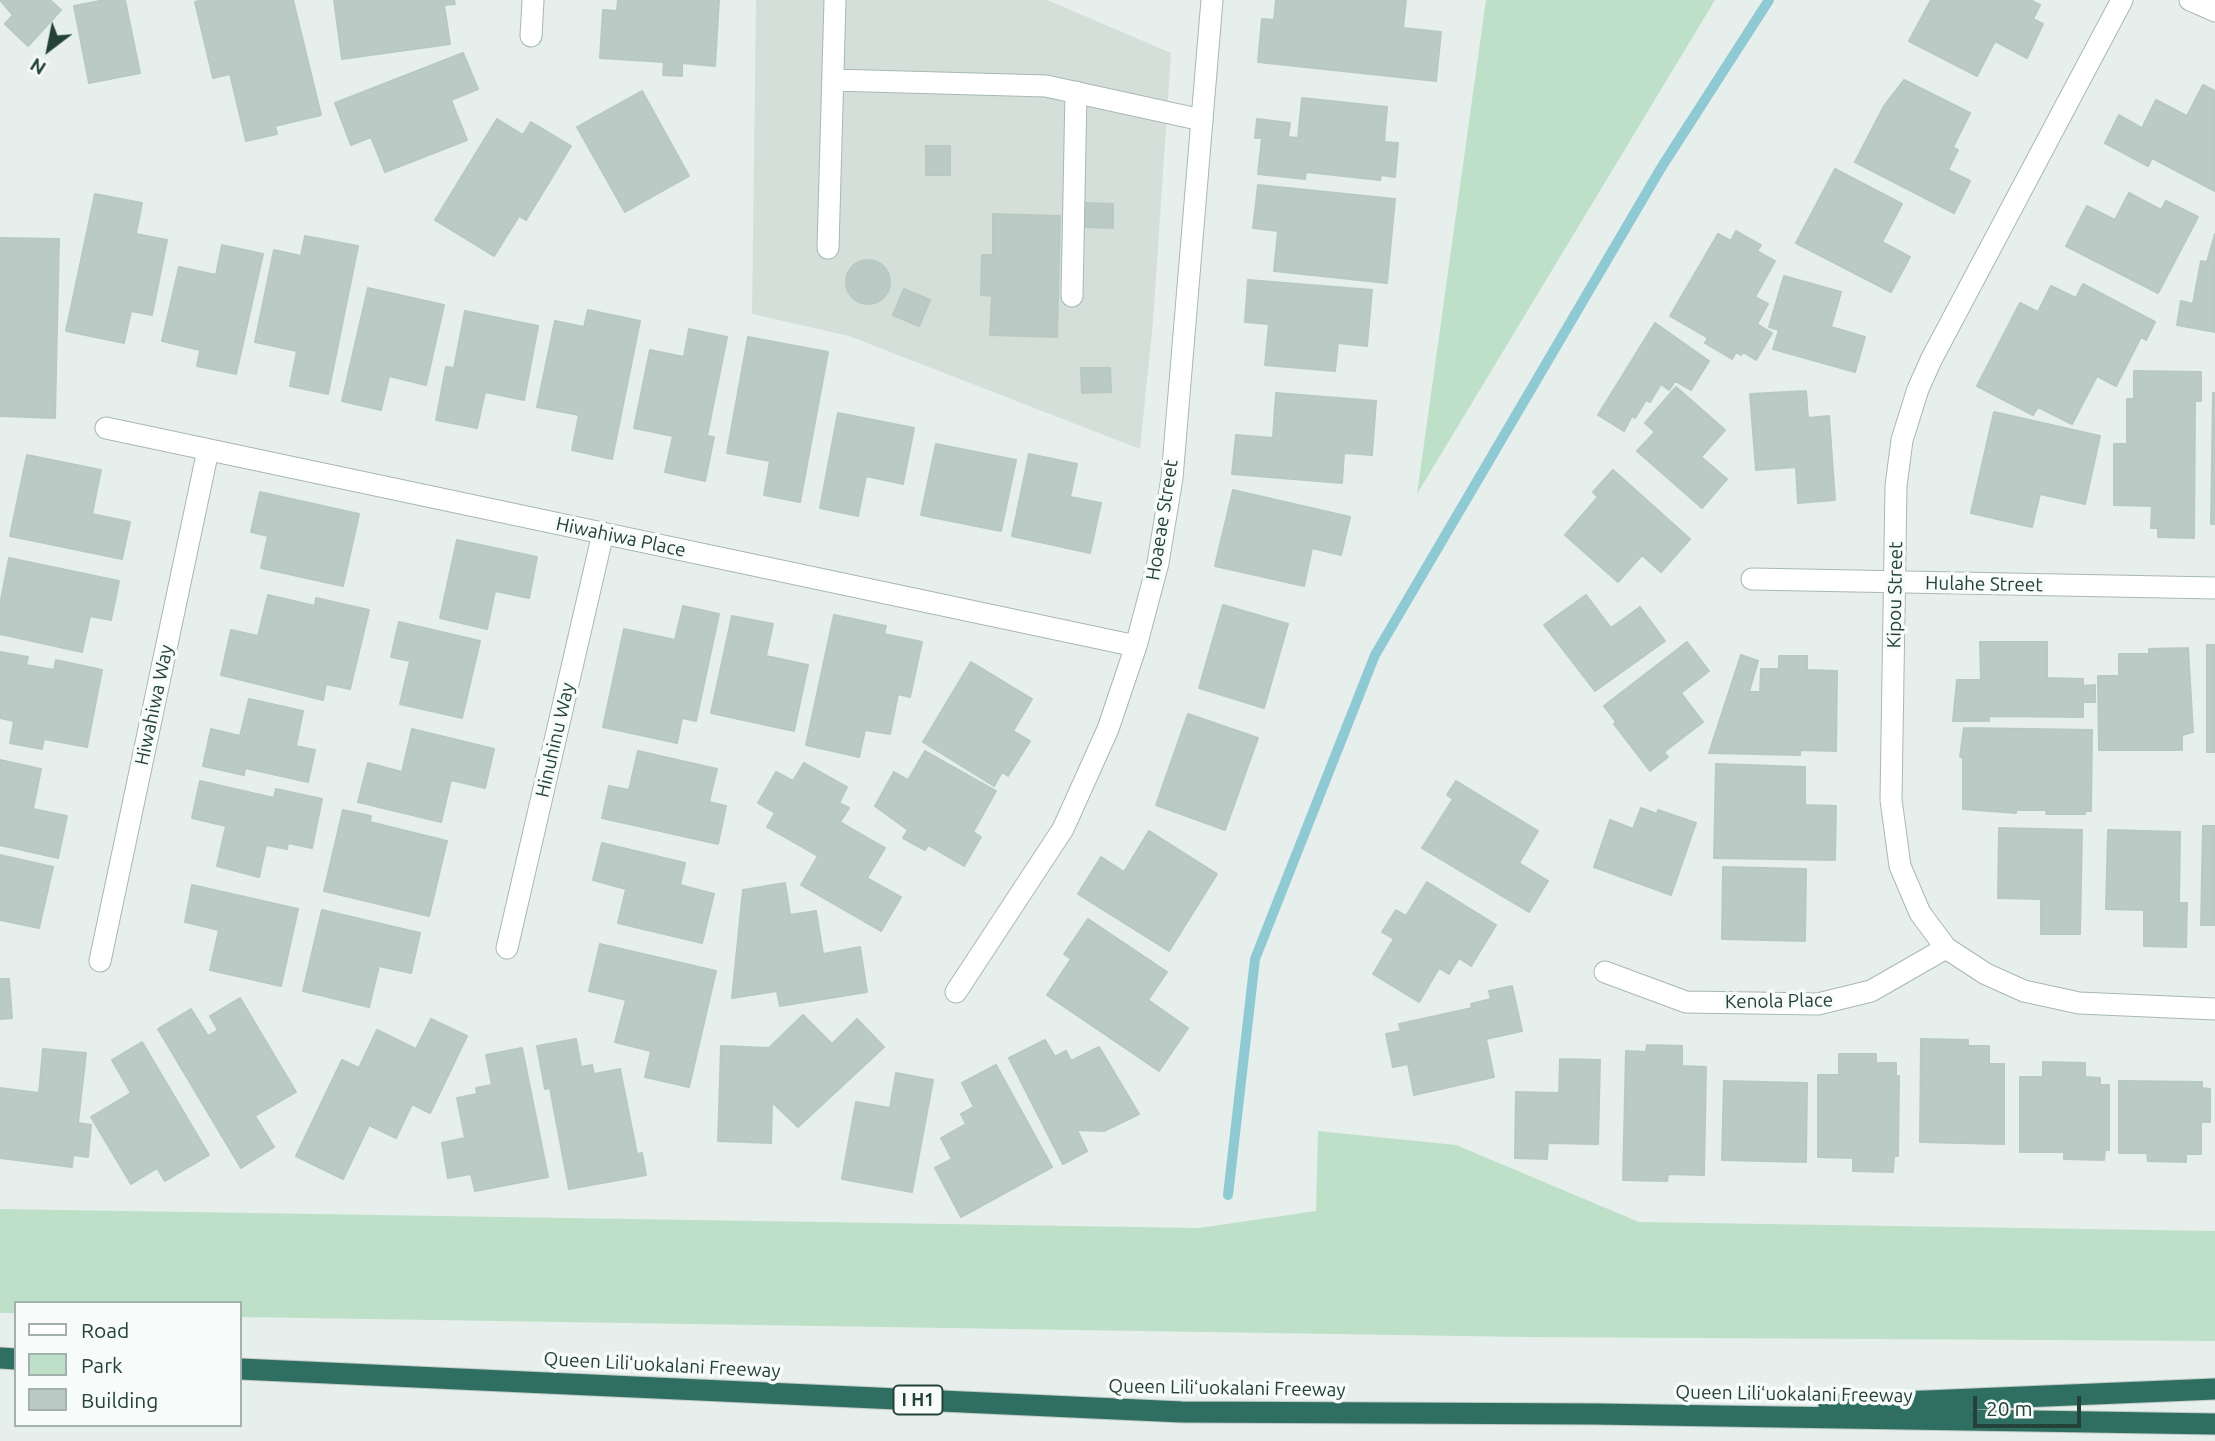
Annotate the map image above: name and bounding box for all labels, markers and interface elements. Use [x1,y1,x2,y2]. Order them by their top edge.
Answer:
north arrow [14,14,84,84]
text: N [26,54,50,80]
street label: Hoaeae Street [1141,458,1183,582]
street label: Hiwahiwa Place [554,512,688,562]
street label: Kipou Street [1883,541,1907,649]
street label: Hulahe Street [1925,572,2043,596]
street label: Hiwahiwa Way [130,643,178,767]
street label: Hinuhinu Way [531,680,579,800]
street label: Kenola Place [1725,989,1833,1013]
legend [14,1301,242,1427]
text: Road [81,1318,129,1342]
street label: Queen Liliʻuokalani Freeway [543,1347,781,1383]
text: Park [81,1353,123,1377]
street label: Queen Liliʻuokalani Freeway [1108,1375,1346,1401]
street label: Queen Liliʻuokalani Freeway [1675,1381,1913,1407]
scale bar [1977,1382,2086,1426]
road number: I H1 [894,1386,942,1414]
text: Building [81,1388,158,1412]
text: 20 m [1986,1396,2033,1420]

